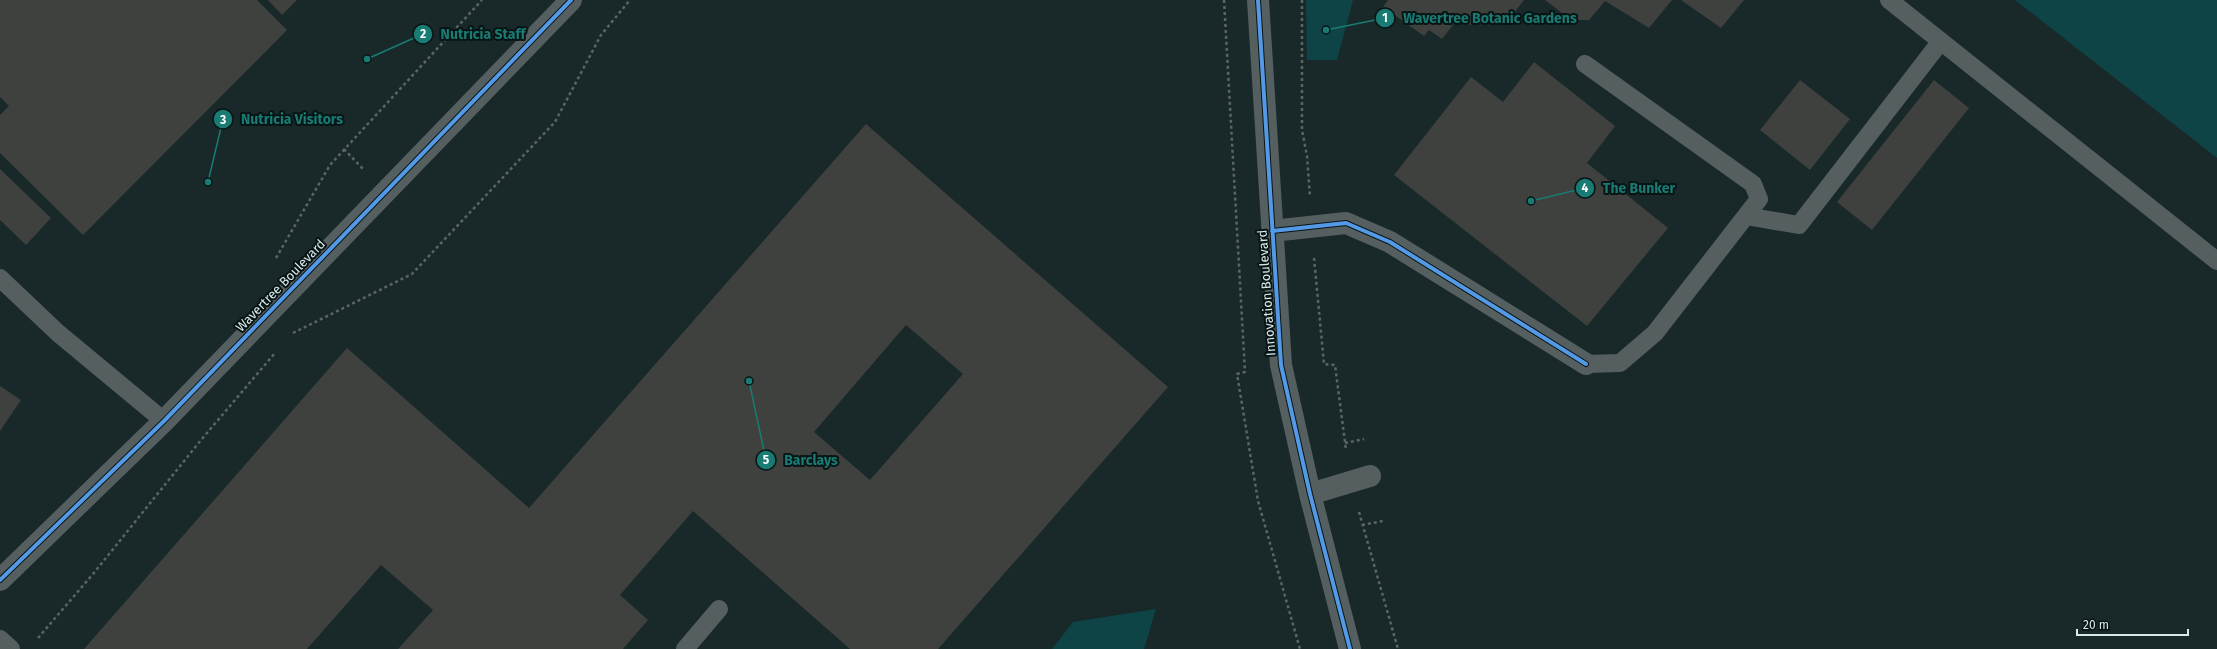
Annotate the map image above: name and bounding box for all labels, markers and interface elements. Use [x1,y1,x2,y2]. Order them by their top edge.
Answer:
callout: Wavertree Botanic Gardens [1375,5,1584,31]
text: Wavertree Botanic Gardens [1403,10,1577,27]
text: 1 [1382,11,1388,25]
callout: Nutricia Staff [413,21,534,47]
text: Nutricia Staff [441,26,527,43]
text: 2 [420,27,426,41]
callout: Nutricia Visitors [213,106,351,132]
text: Nutricia Visitors [241,111,343,128]
text: 3 [219,113,226,127]
callout: The Bunker [1575,175,1683,201]
text: The Bunker [1603,180,1676,197]
text: 4 [1582,181,1589,195]
street label: Innovation Boulevard [1255,229,1278,357]
street label: Wavertree Boulevard [233,236,328,334]
callout: Barclays [756,447,845,473]
text: Barclays [784,452,838,469]
text: 5 [763,453,770,467]
scale bar [2077,611,2188,637]
text: 20 m [2083,618,2109,632]

